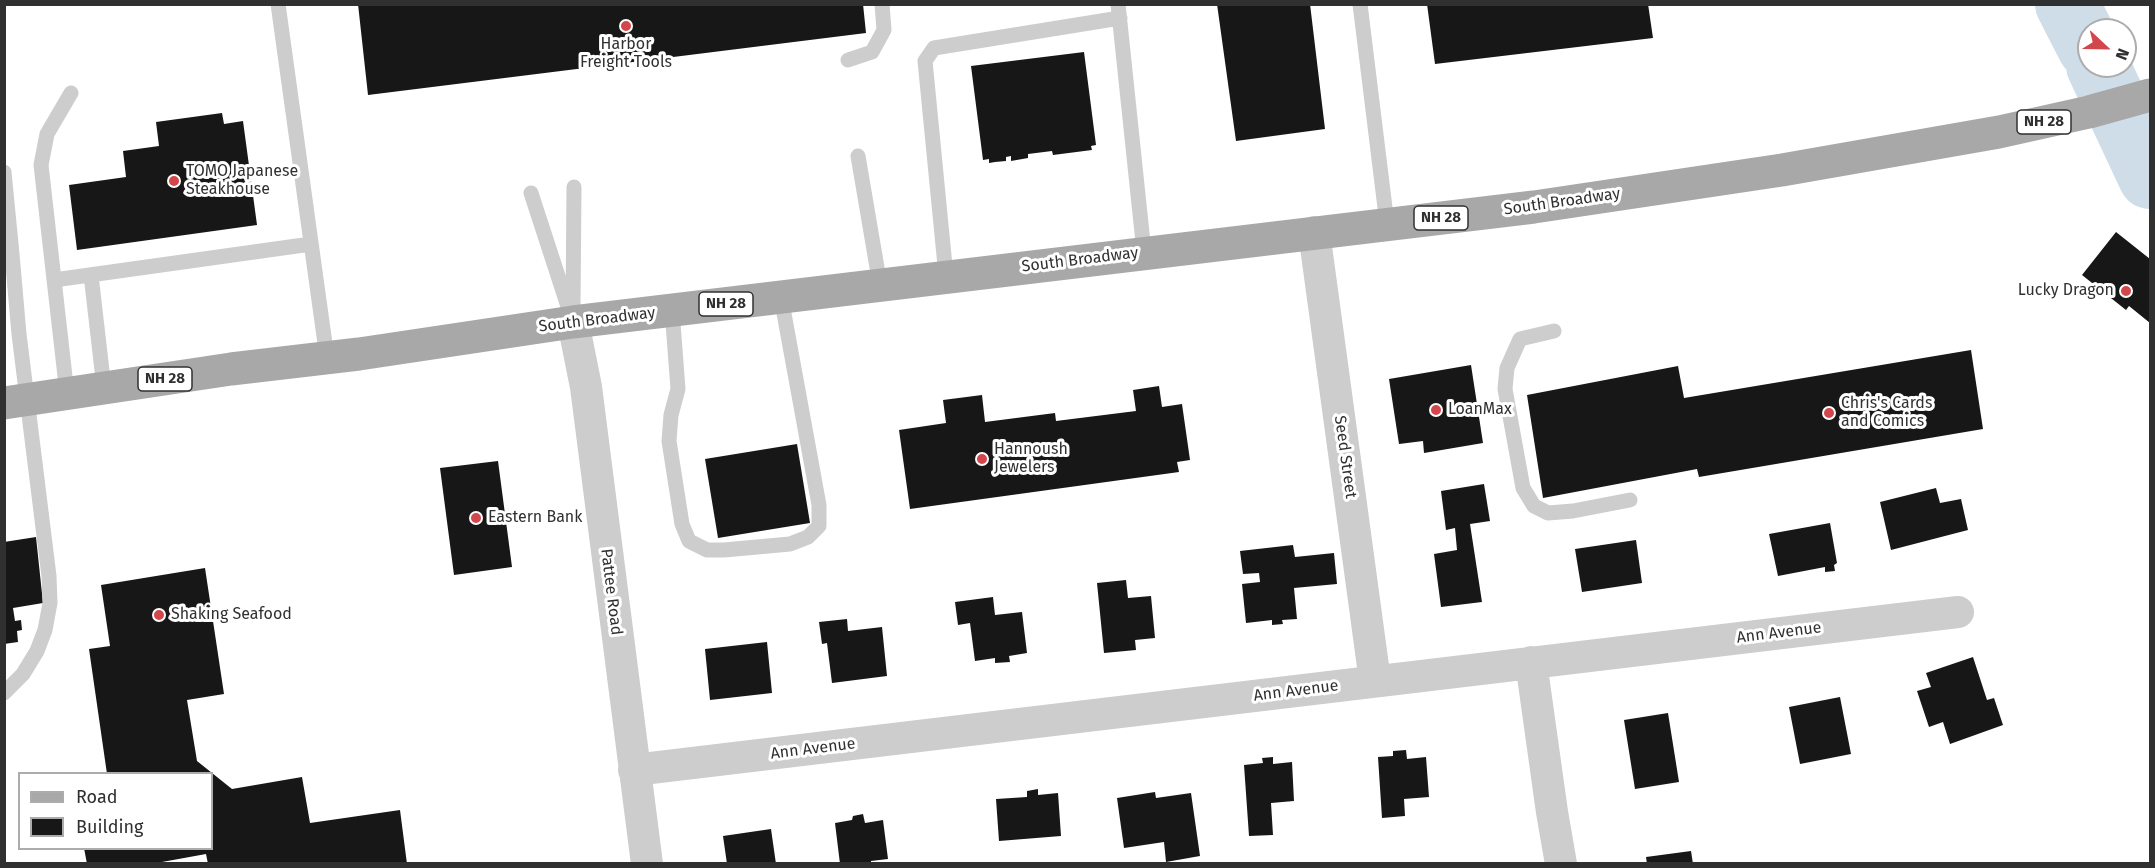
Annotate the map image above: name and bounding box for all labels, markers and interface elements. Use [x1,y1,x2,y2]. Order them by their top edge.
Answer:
north arrow [2077,18,2137,78]
marker: Harbor Freight Tools [619,19,633,33]
place label: Harbor Freight Tools [580,35,672,73]
text: N [2112,46,2133,63]
road number: NH 28 [2017,110,2071,134]
place label: TOMO Japanese Steakhouse [186,162,298,200]
marker: TOMO Japanese Steakhouse [167,174,181,188]
street label: South Broadway [1503,184,1621,220]
road number: NH 28 [1414,206,1468,230]
street label: South Broadway [1021,243,1139,277]
place label: Lucky Dragon [2018,281,2114,301]
marker: Lucky Dragon [2119,284,2133,298]
road number: NH 28 [699,292,753,316]
street label: South Broadway [538,303,656,337]
road number: NH 28 [138,367,192,391]
place label: Chris's Cards and Comics [1841,394,1932,432]
place label: LoanMax [1448,400,1512,420]
marker: LoanMax [1429,403,1443,417]
marker: Chris's Cards and Comics [1822,406,1836,420]
street label: Seed Street [1330,414,1360,500]
place label: Hannoush Jewelers [994,440,1068,478]
marker: Hannoush Jewelers [975,452,989,466]
place label: Eastern Bank [488,508,582,528]
marker: Eastern Bank [469,511,483,525]
street label: Pattee Road [596,548,626,636]
place label: Shaking Seafood [171,605,292,625]
marker: Shaking Seafood [152,608,166,622]
street label: Ann Avenue [1736,618,1822,648]
street label: Ann Avenue [1253,676,1339,706]
street label: Ann Avenue [770,734,856,764]
legend [18,772,213,850]
text: Road [76,786,118,808]
text: Building [76,816,143,838]

